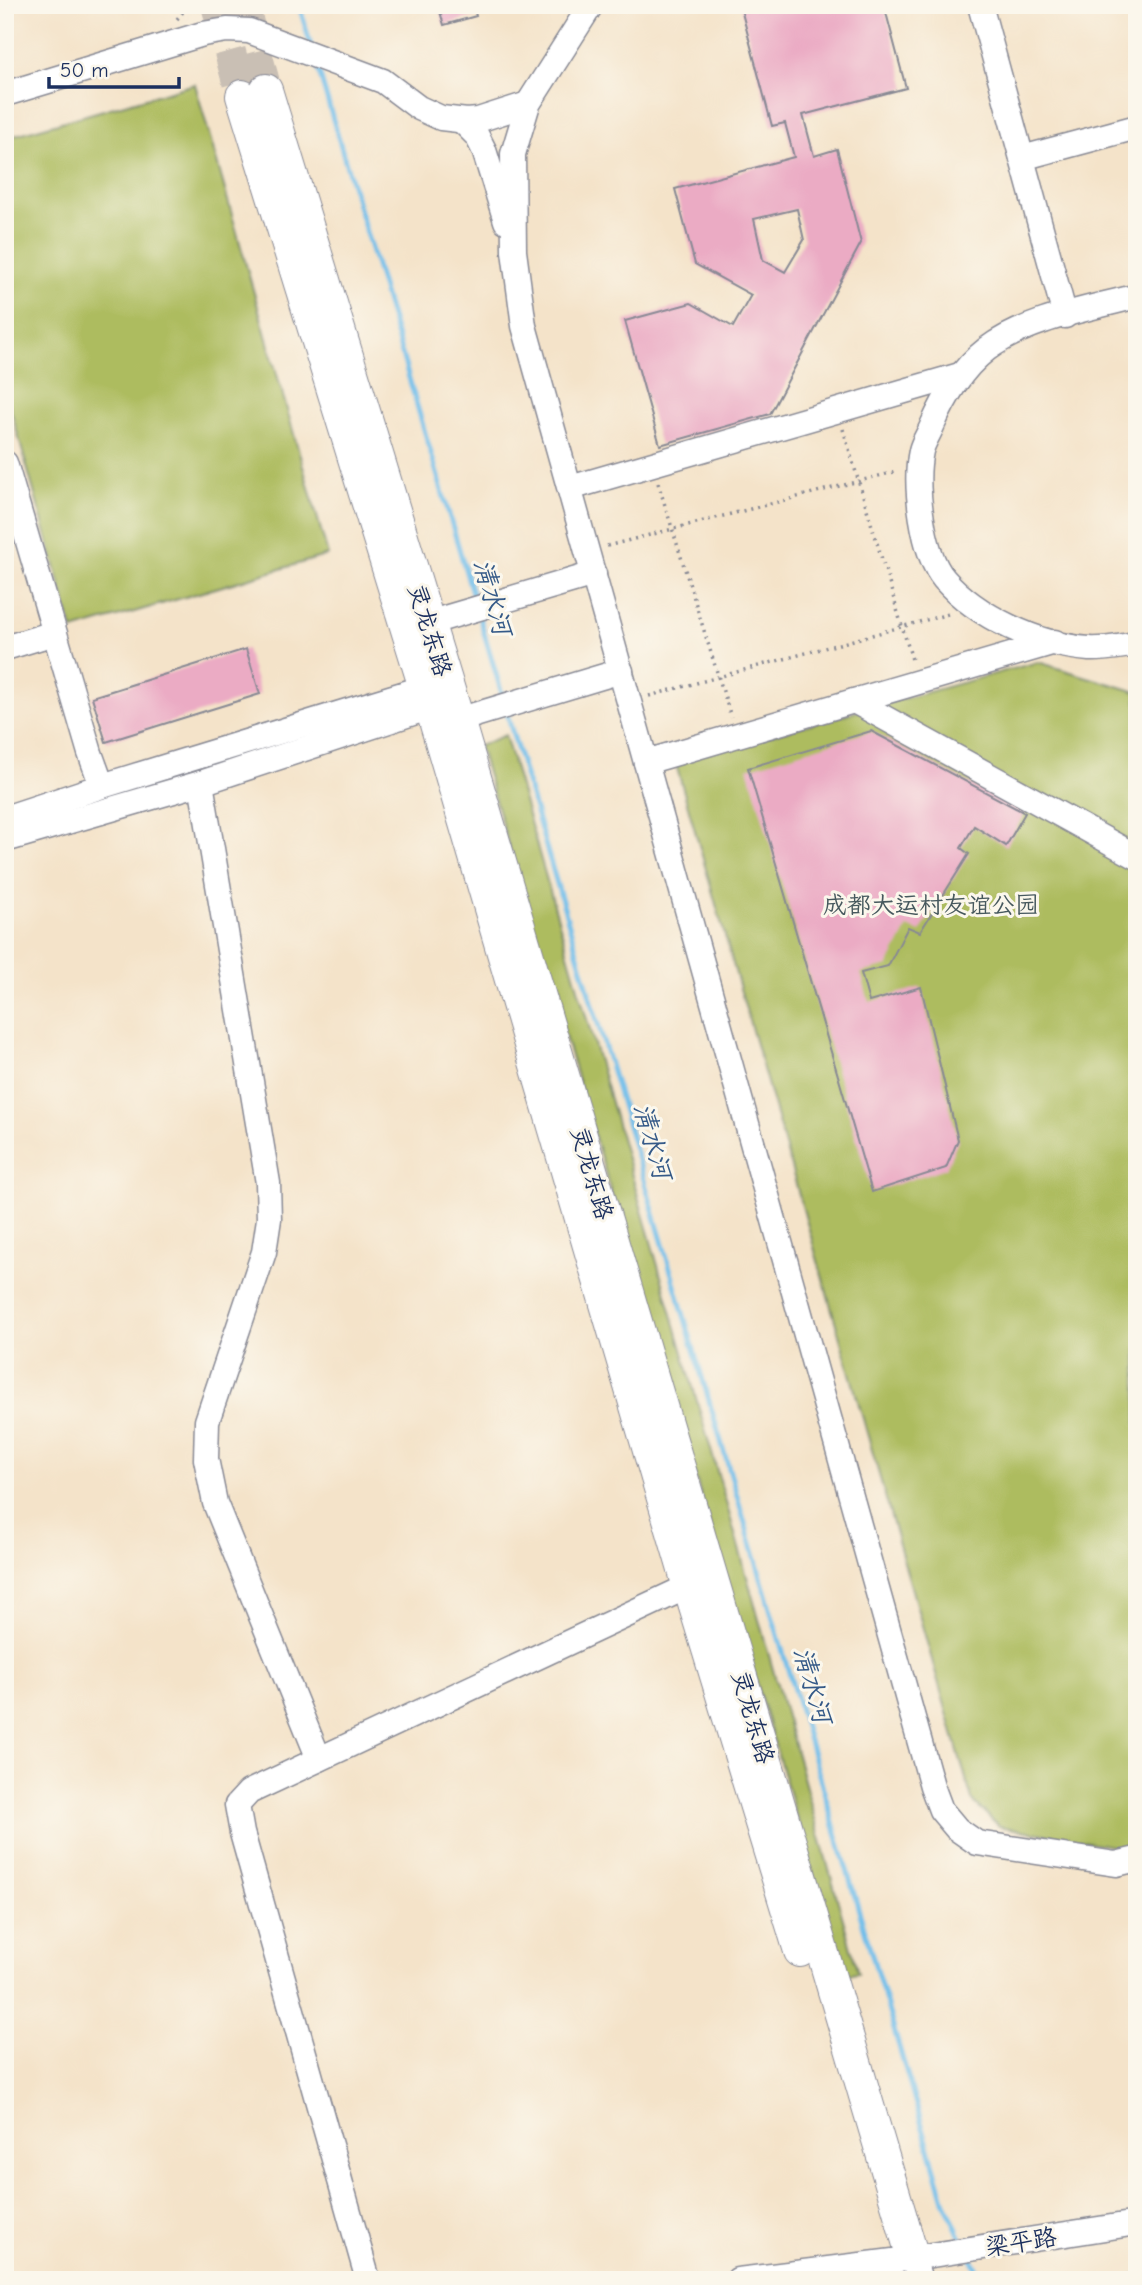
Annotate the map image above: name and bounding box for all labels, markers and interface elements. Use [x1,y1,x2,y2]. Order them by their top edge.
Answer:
scale bar [49,46,178,90]
text: 50 m [60,58,109,82]
water label: 清水河 [467,556,518,643]
street label: 灵龙东路 [403,580,457,680]
park label: 成都大运村友谊公园 [823,891,1039,919]
water label: 清水河 [627,1100,678,1187]
street label: 灵龙东路 [565,1123,619,1223]
water label: 清水河 [787,1644,838,1731]
street label: 灵龙东路 [726,1667,780,1767]
street label: 梁平路 [983,2223,1059,2261]

